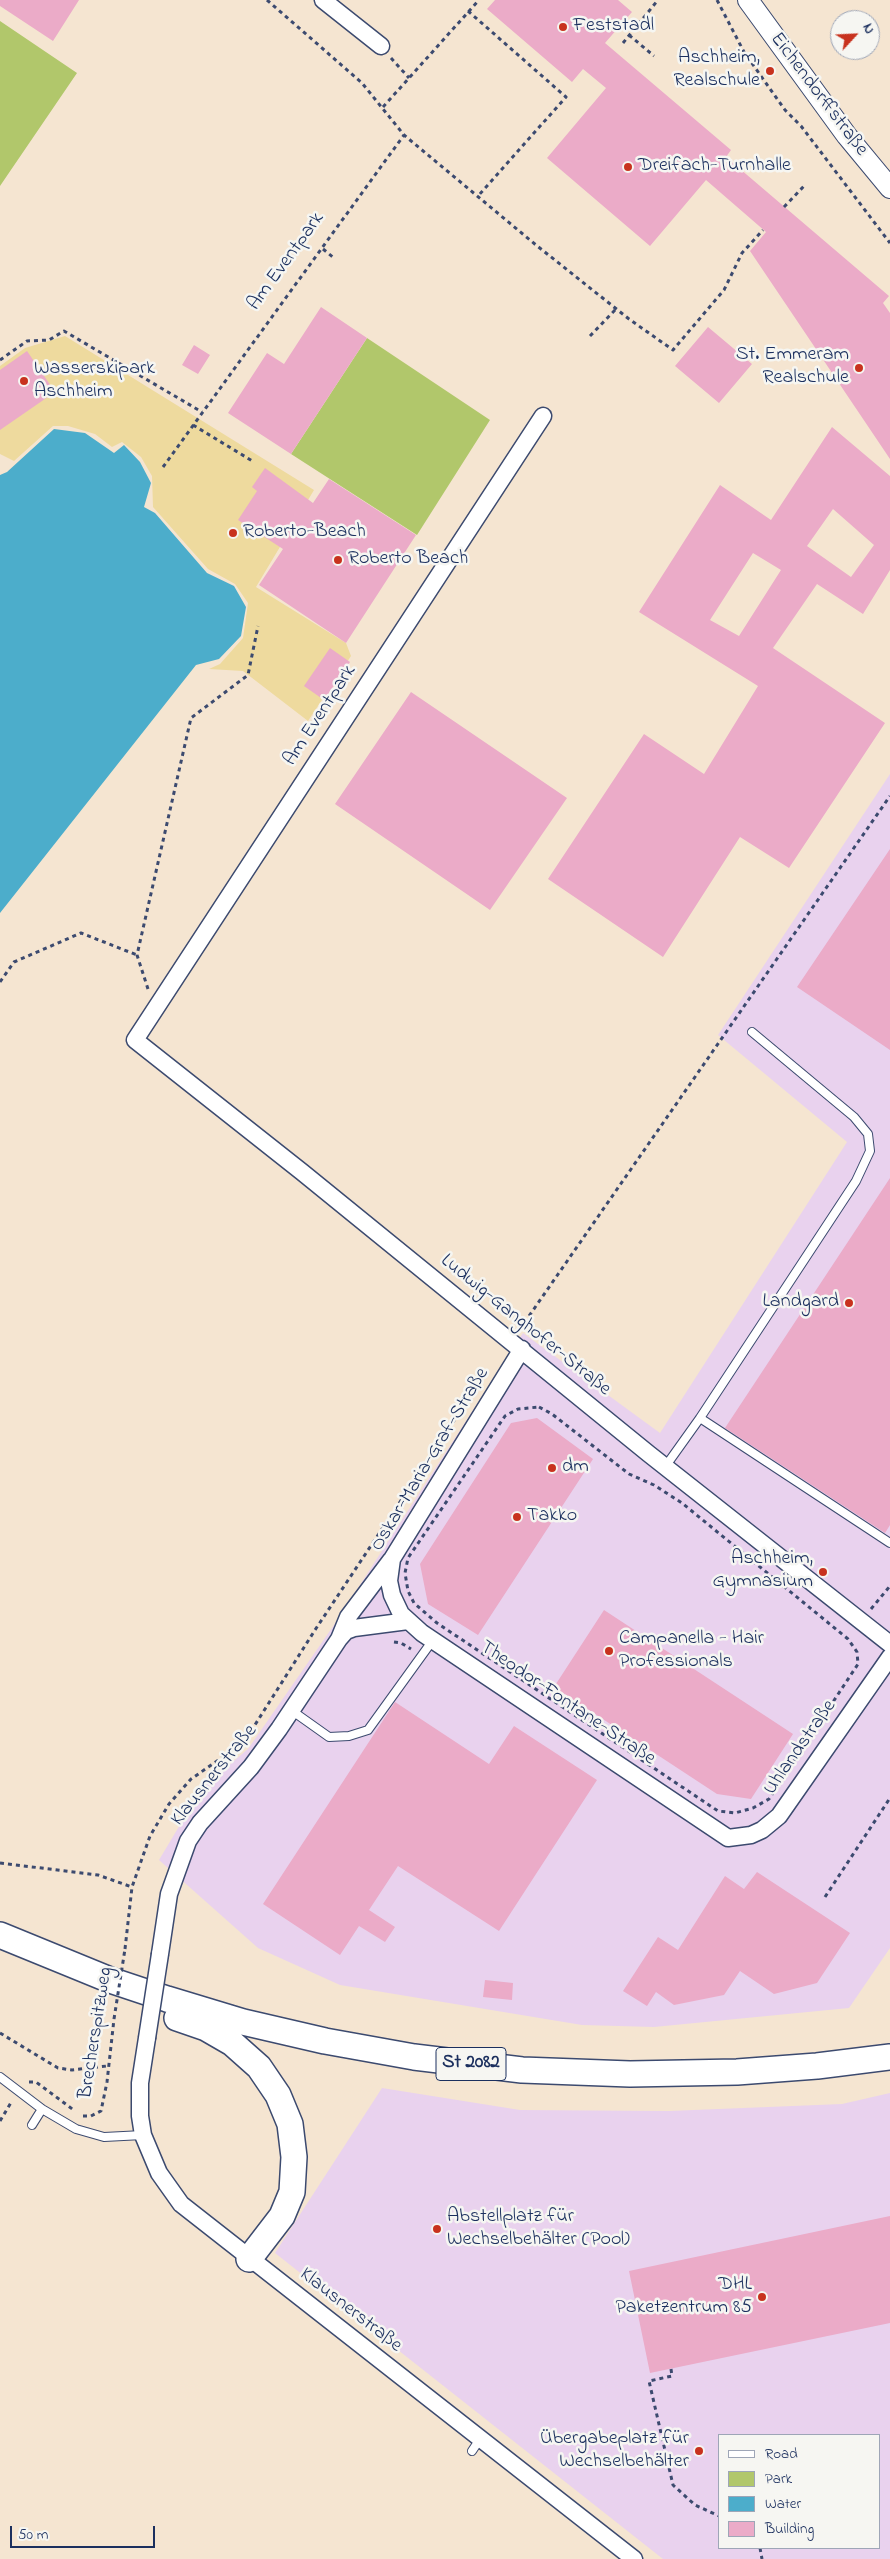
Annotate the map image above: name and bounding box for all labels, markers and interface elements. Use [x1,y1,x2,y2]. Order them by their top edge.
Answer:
north arrow [830,10,880,60]
place label: Feststadl [573,15,654,39]
text: N [857,20,880,38]
marker: Feststadl [557,21,569,33]
street label: Eichendorffstraße [764,29,872,161]
place label: Aschheim, Realschule [674,47,760,94]
marker: Aschheim, Realschule [764,65,776,77]
place label: Dreifach-Turnhalle [638,155,791,179]
marker: Dreifach-Turnhalle [622,161,634,173]
street label: Am Eventpark [243,208,331,316]
place label: St. Emmeram Realschule [736,344,849,391]
place label: Wasserskipark Aschheim [34,358,155,405]
marker: St. Emmeram Realschule [853,362,865,374]
marker: Wasserskipark Aschheim [18,375,30,387]
place label: Roberto-Beach [243,521,366,545]
marker: Roberto-Beach [227,527,239,539]
place label: Roberto Beach [348,548,468,572]
marker: Roberto Beach [332,554,344,566]
street label: Am Eventpark [279,661,363,771]
street label: Ludwig-Ganghofer-Straße [435,1250,615,1402]
place label: Landgard [762,1291,839,1315]
marker: Landgard [843,1297,855,1309]
street label: Oskar-Maria-Graf-Straße [367,1364,495,1556]
place label: dm [562,1456,589,1480]
marker: dm [546,1462,558,1474]
place label: Takko [527,1505,577,1529]
marker: Takko [511,1511,523,1523]
place label: Aschheim, Gymnasium [712,1548,813,1595]
marker: Aschheim, Gymnasium [817,1566,829,1578]
place label: Campanella - Hair Professionals [619,1628,764,1675]
street label: Theodor-Fontane-Straße [475,1636,659,1772]
marker: Campanella - Hair Professionals [603,1645,615,1657]
street label: Uhlandstraße [759,1696,843,1800]
street label: Klausnerstraße [167,1720,263,1832]
street label: Brecherspitzweg [75,1965,119,2101]
road number: St 2082 [436,2048,506,2080]
place label: Abstellplatz für Wechselbehälter (Pool) [447,2206,630,2253]
marker: Abstellplatz für Wechselbehälter (Pool) [431,2223,443,2235]
street label: Klausnerstraße [294,2263,406,2359]
place label: DHL Paketzentrum 85 [615,2274,752,2321]
marker: DHL Paketzentrum 85 [756,2291,768,2303]
place label: Übergabeplatz für Wechselbehälter [540,2428,689,2475]
legend [718,2434,880,2549]
text: Road [765,2443,798,2465]
marker: Übergabeplatz für Wechselbehälter [693,2445,705,2457]
text: Park [765,2468,792,2490]
text: Water [765,2493,801,2515]
scale bar [12,2516,158,2548]
text: Building [765,2518,814,2540]
text: 50 m [18,2524,48,2546]

